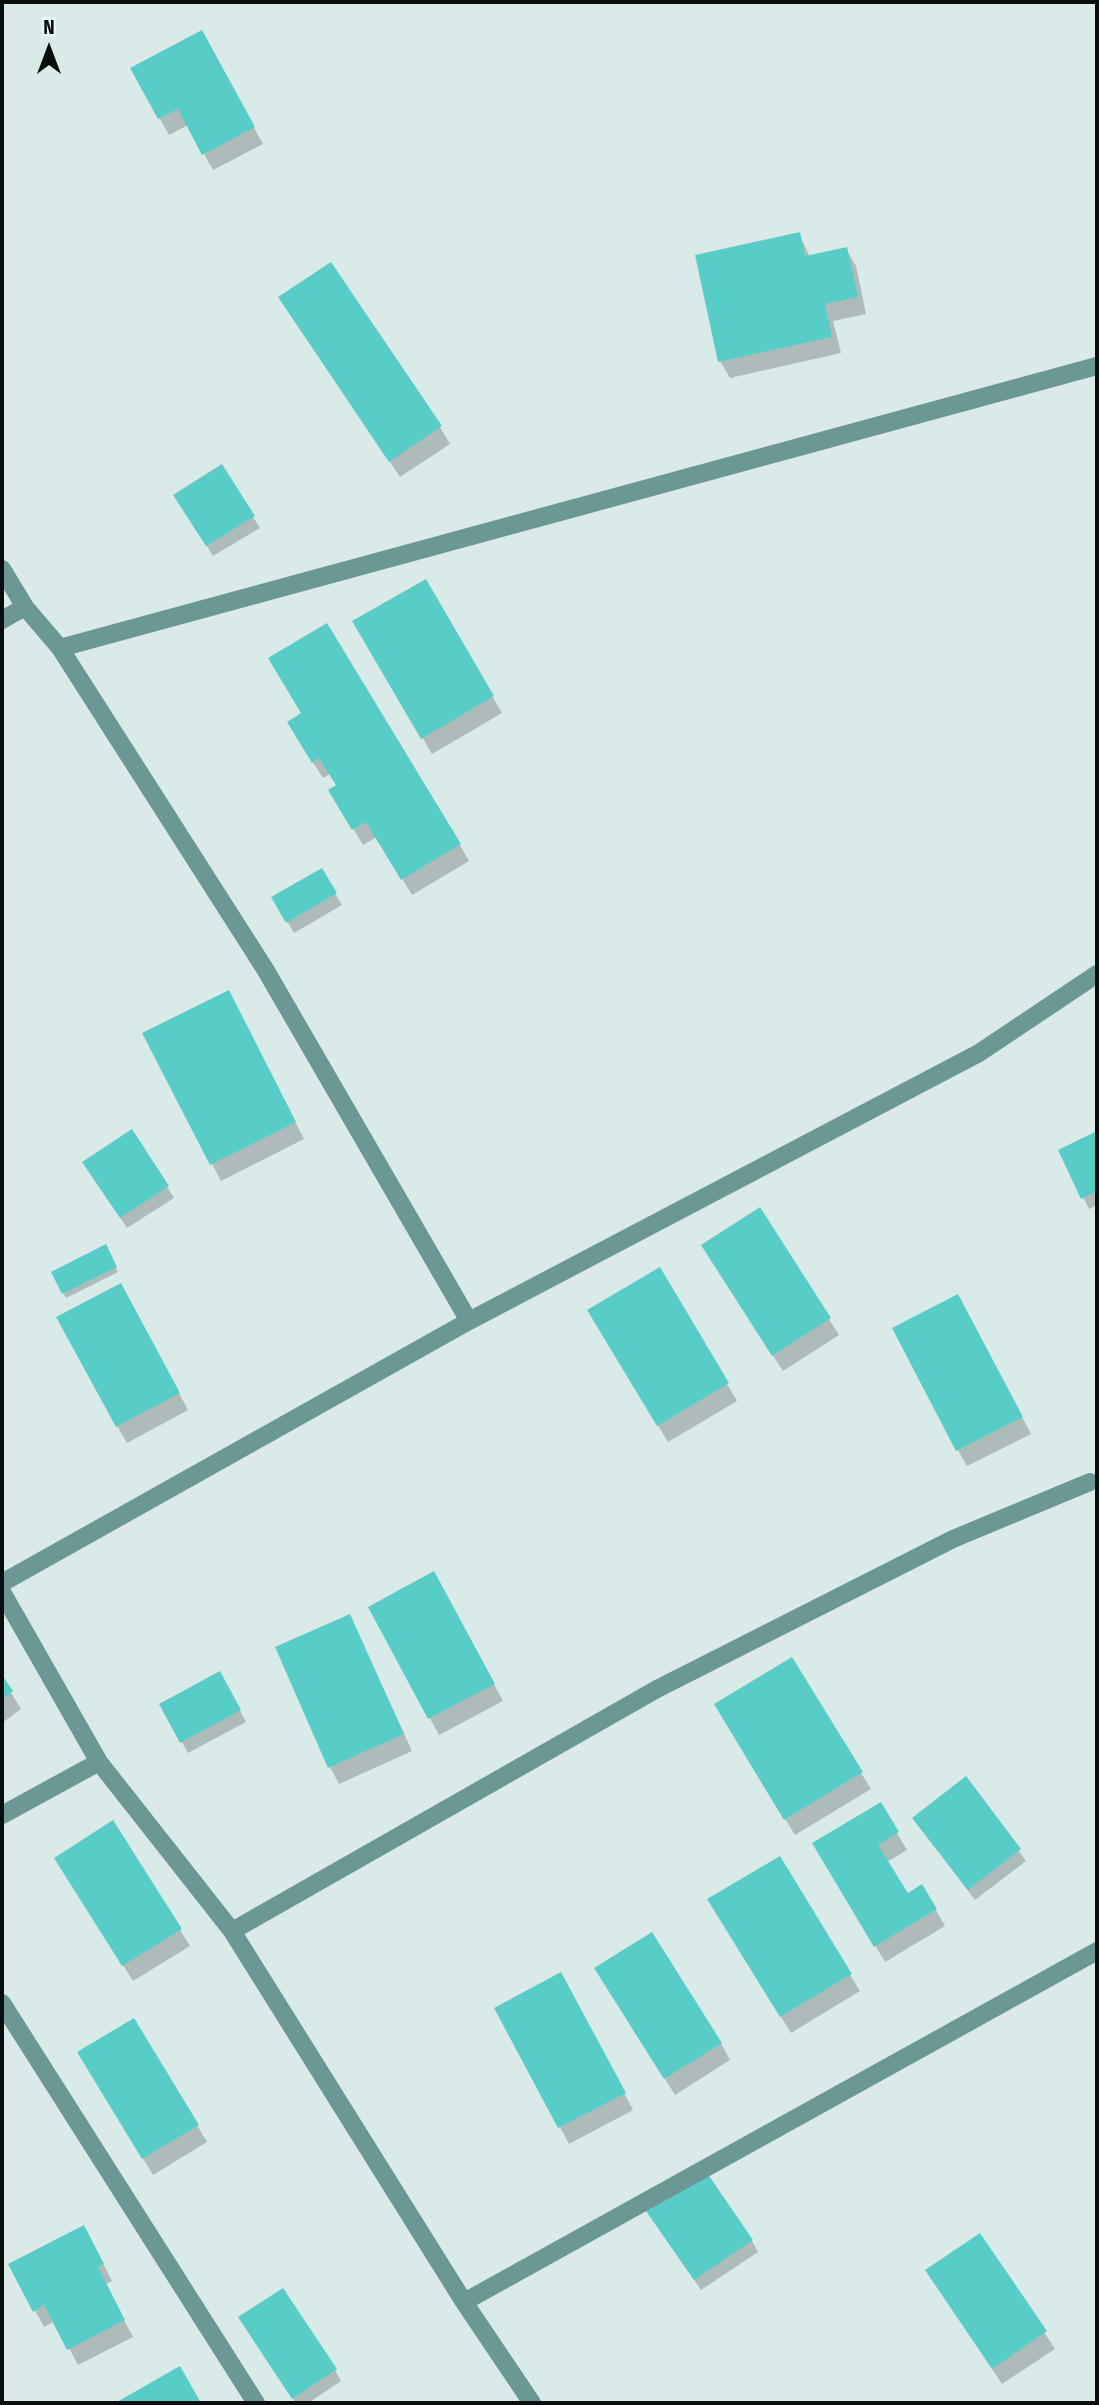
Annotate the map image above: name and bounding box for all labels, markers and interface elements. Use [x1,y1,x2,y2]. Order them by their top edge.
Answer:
north arrow [14,14,84,84]
text: N [43,16,55,39]

